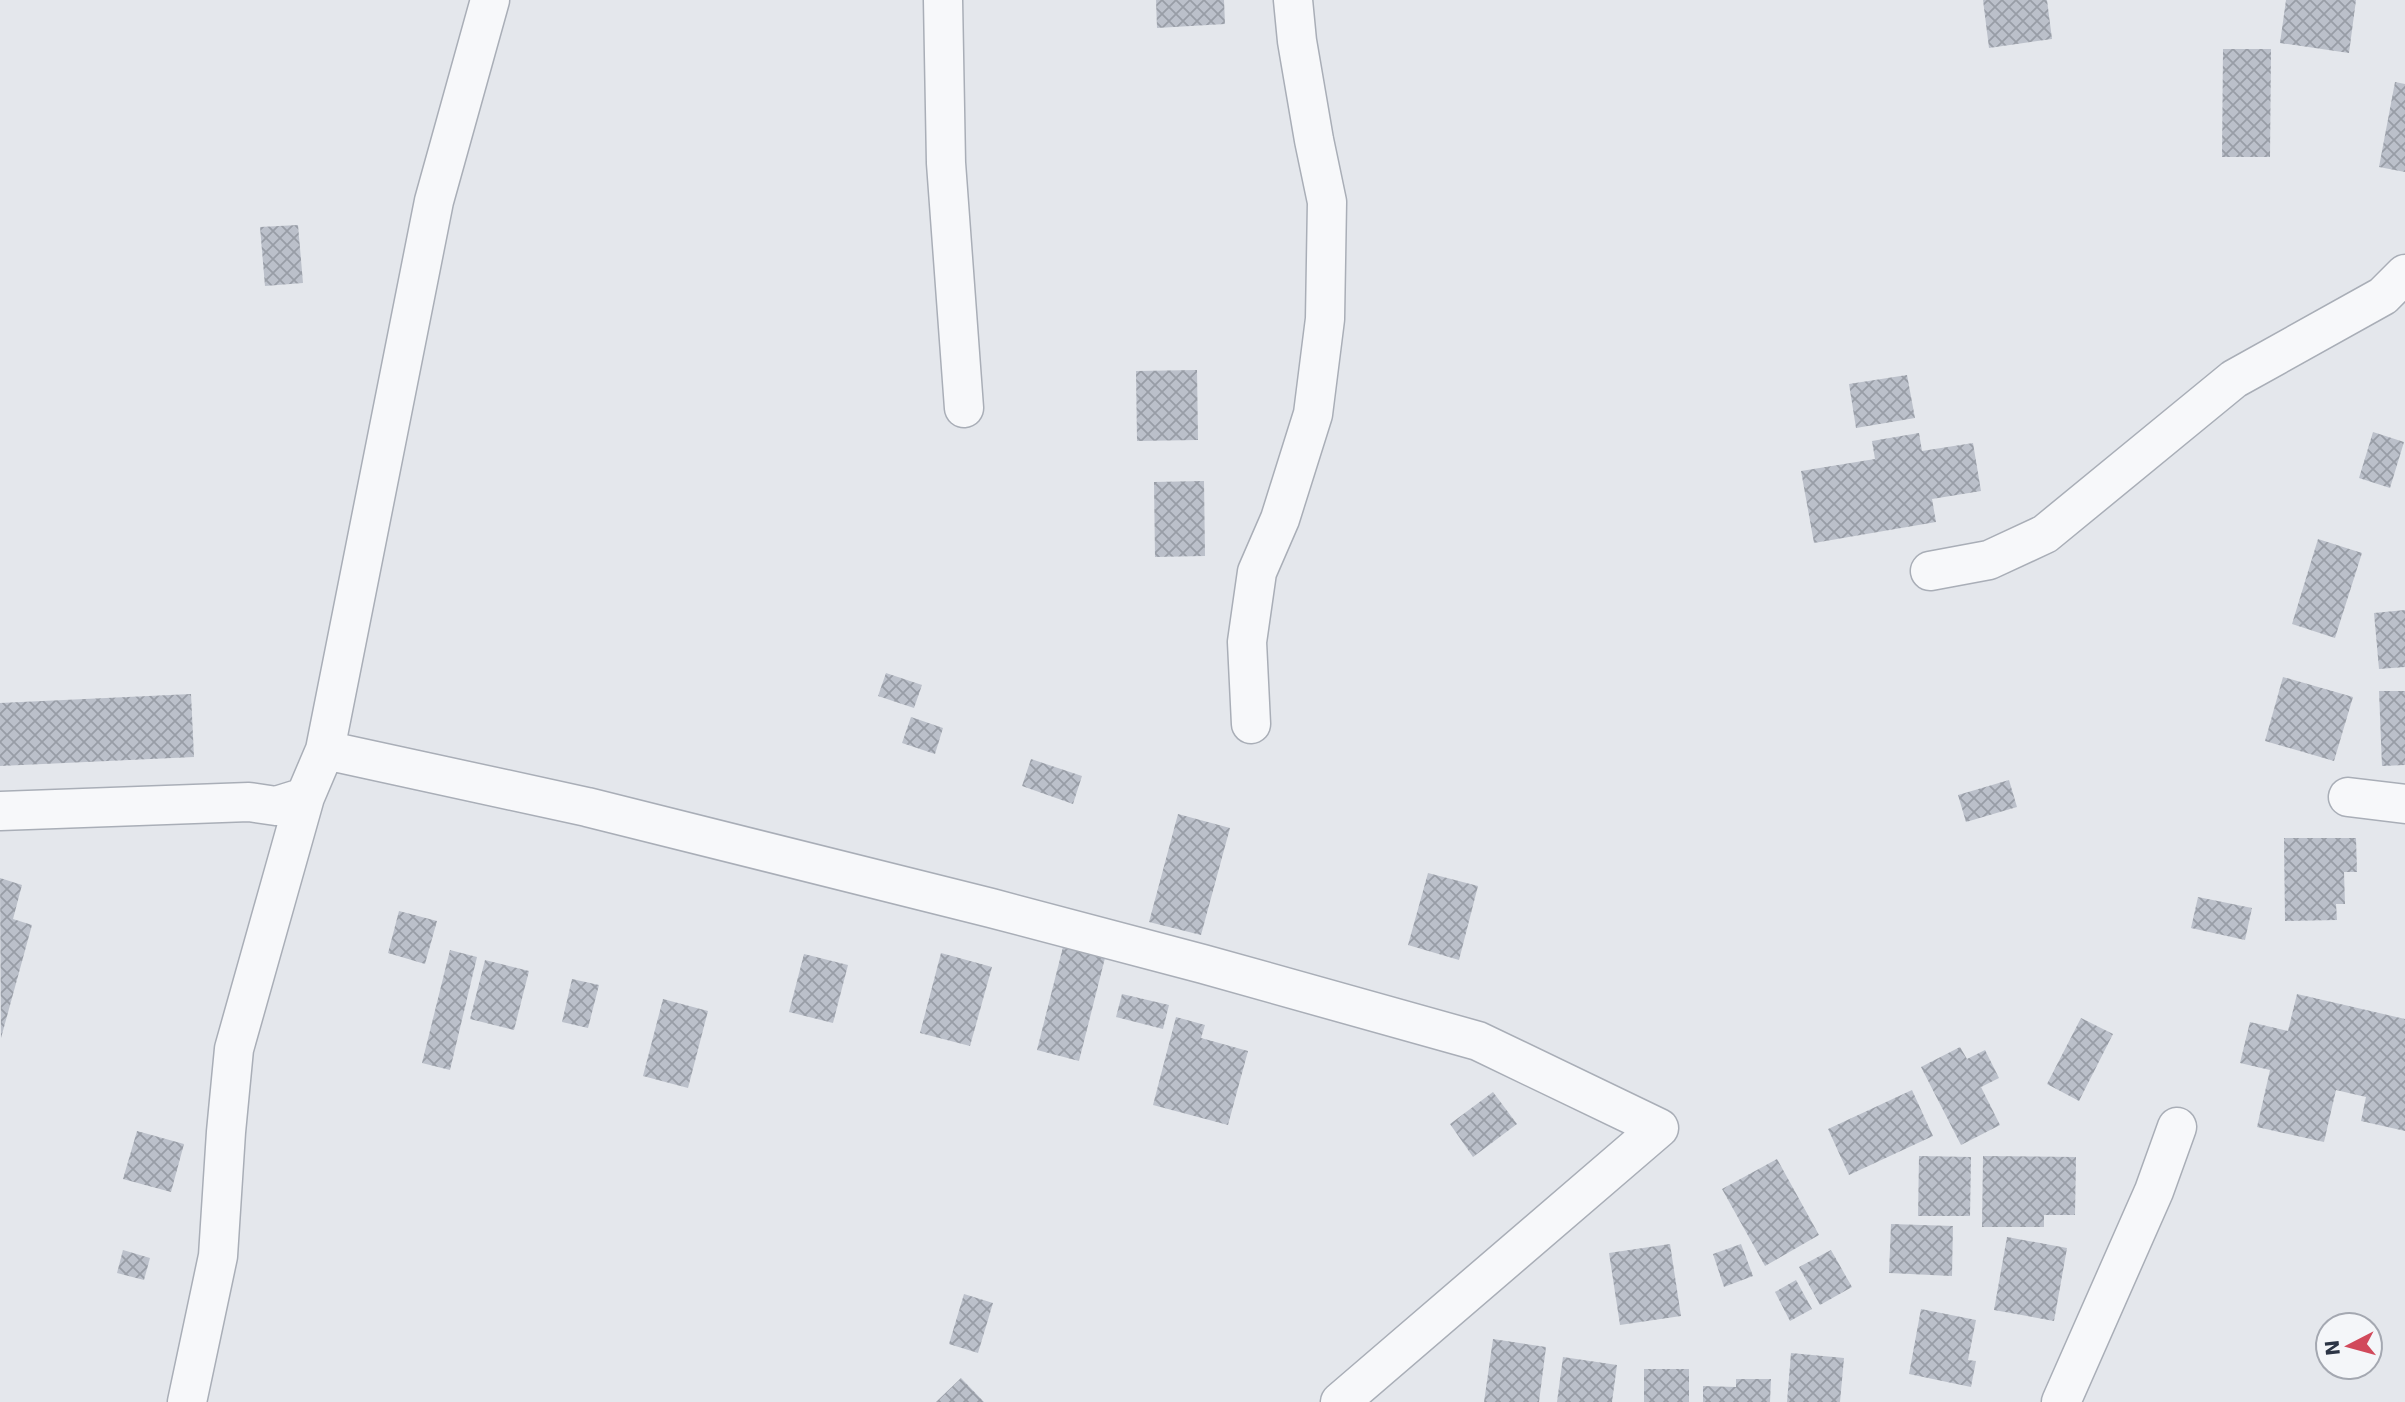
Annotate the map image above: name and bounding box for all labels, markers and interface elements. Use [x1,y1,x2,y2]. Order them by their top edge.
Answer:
north arrow [2314,1311,2384,1381]
text: N [2320,1339,2344,1357]

